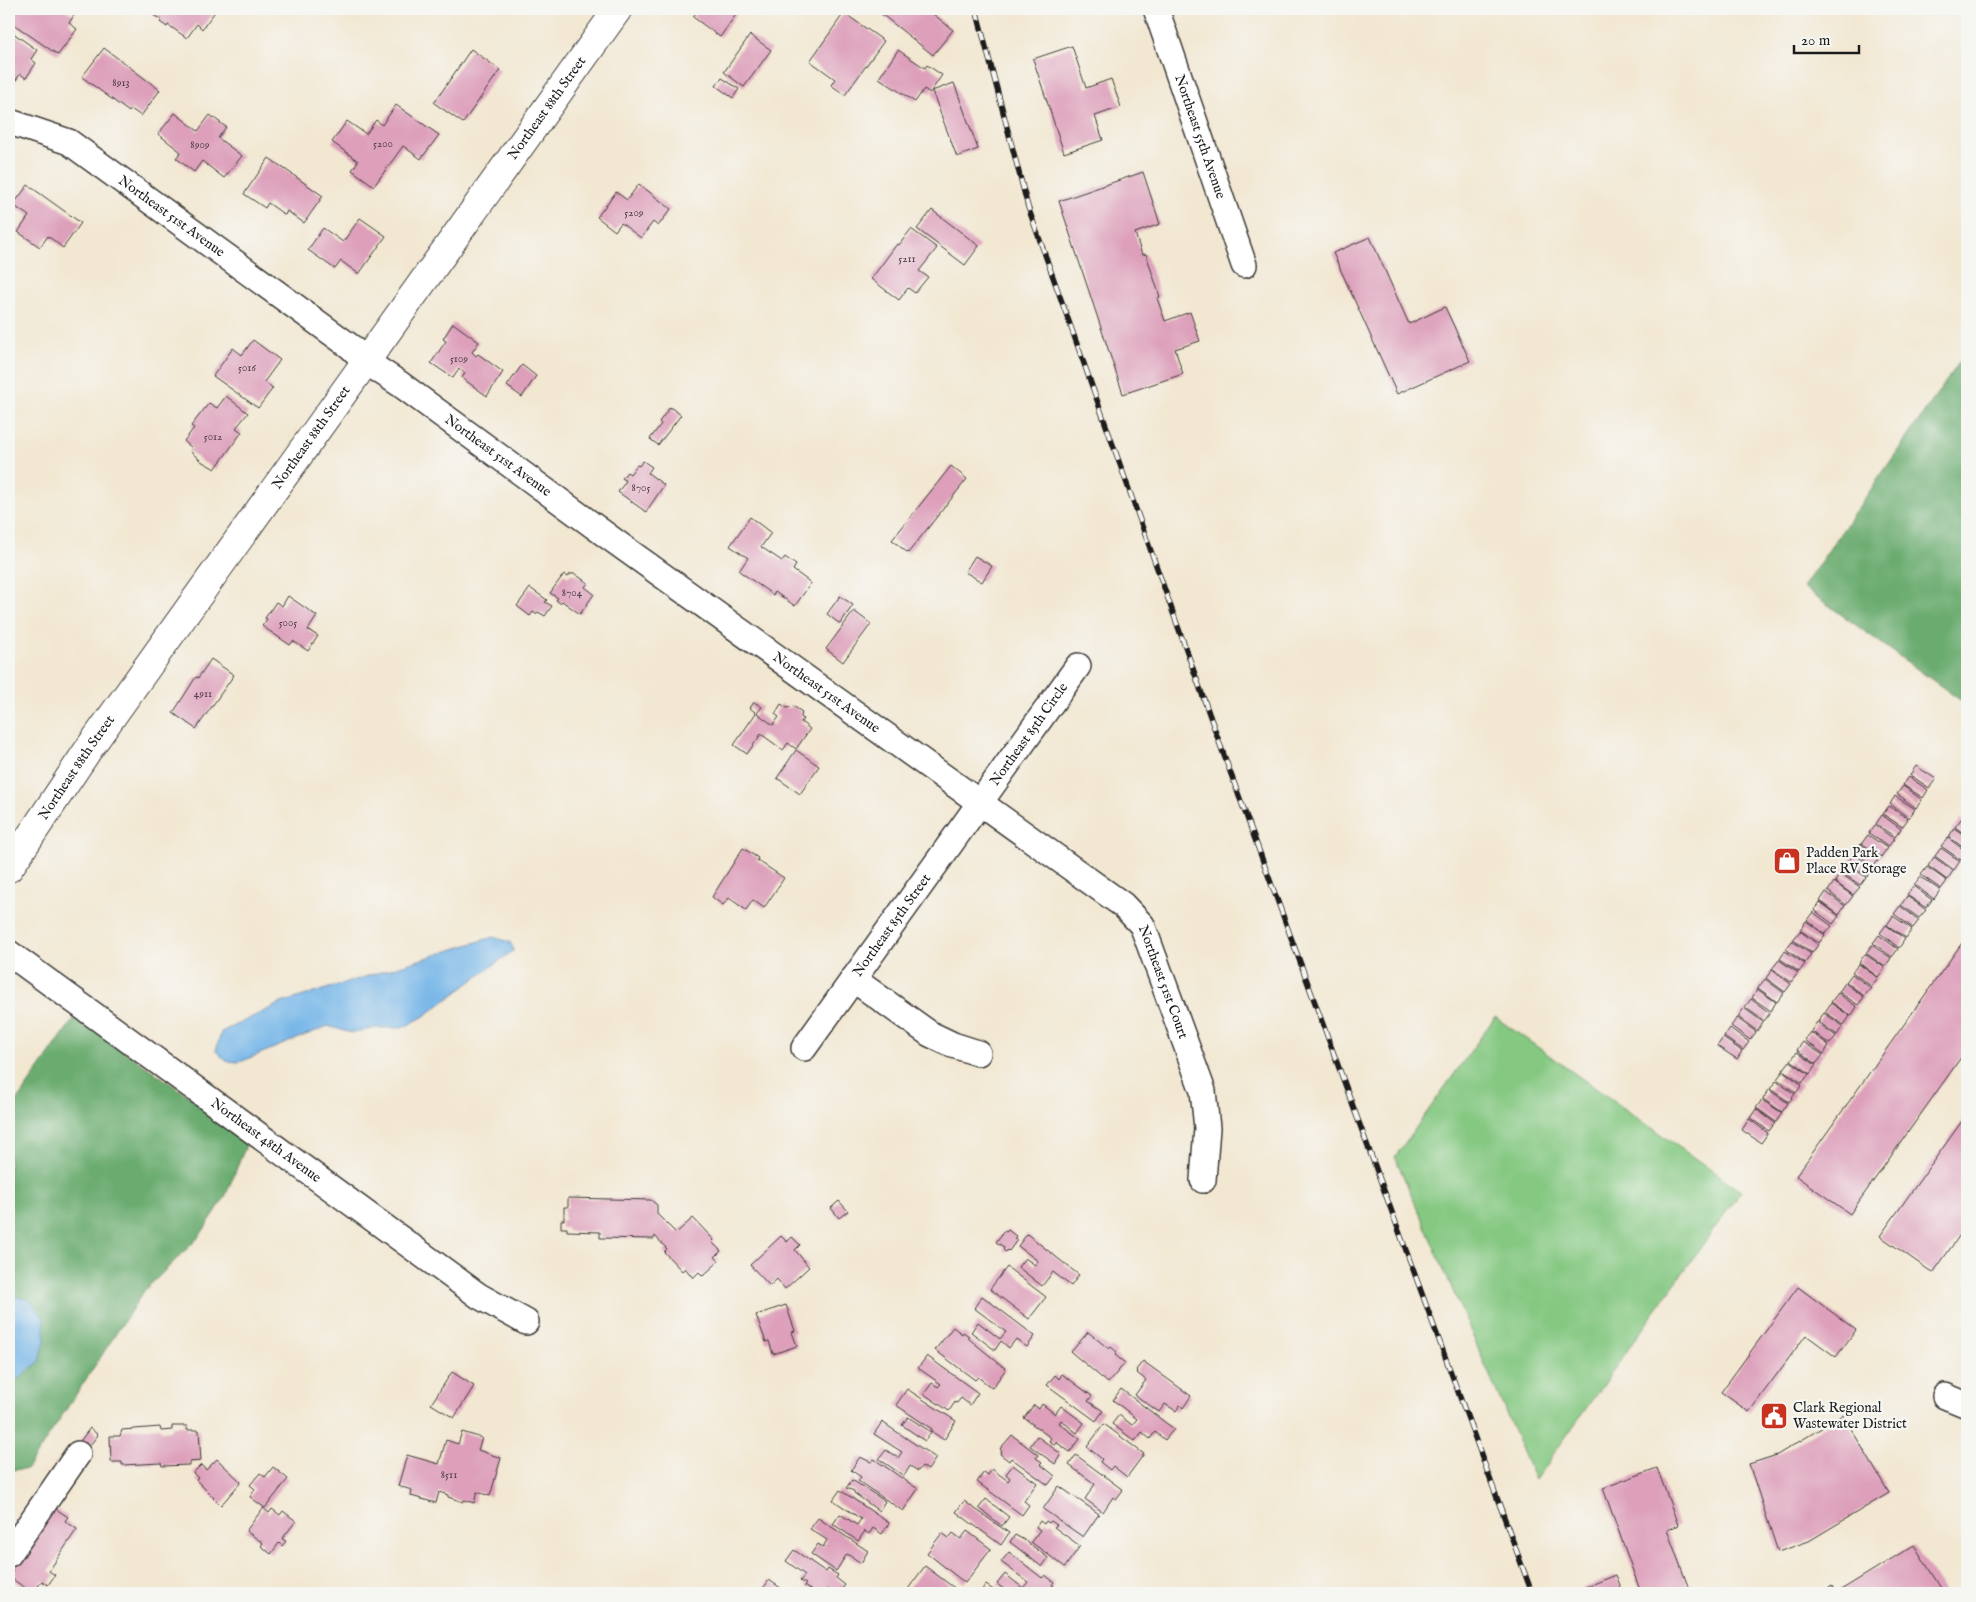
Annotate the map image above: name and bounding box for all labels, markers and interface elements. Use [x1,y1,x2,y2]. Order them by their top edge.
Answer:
scale bar [1794,22,1858,54]
text: 20 m [1801,31,1831,50]
street label: Northeast 88th Street [504,53,590,164]
street label: Northeast 55th Avenue [1170,72,1230,202]
house number: 8913 [112,76,130,90]
house number: 5200 [373,137,393,151]
house number: 8909 [190,138,210,152]
street label: Northeast 51st Avenue [115,172,229,262]
house number: 5209 [624,206,644,220]
house number: 5211 [898,252,916,266]
house number: 5109 [450,352,468,366]
house number: 5016 [238,361,256,375]
street label: Northeast 88th Street [268,382,355,493]
street label: Northeast 51st Avenue [441,411,555,501]
house number: 5012 [204,430,222,444]
house number: 8705 [632,481,650,495]
house number: 8704 [562,586,583,600]
house number: 5005 [279,616,297,630]
street label: Northeast 51st Avenue [769,648,884,738]
street label: Northeast 85th Circle [986,679,1072,790]
house number: 4911 [194,687,212,701]
street label: Northeast 88th Street [35,712,119,824]
place label: Padden Park Place RV Storage [1806,844,1907,878]
shop icon: Padden Park Place RV Storage [1772,846,1802,876]
street label: Northeast 85th Street [849,870,935,980]
street label: Northeast 51st Court [1134,922,1192,1041]
street label: Northeast 48th Avenue [207,1094,325,1187]
place label: Clark Regional Wastewater District [1793,1399,1907,1433]
public building icon: Clark Regional Wastewater District [1759,1401,1789,1431]
house number: 8511 [441,1468,457,1482]

